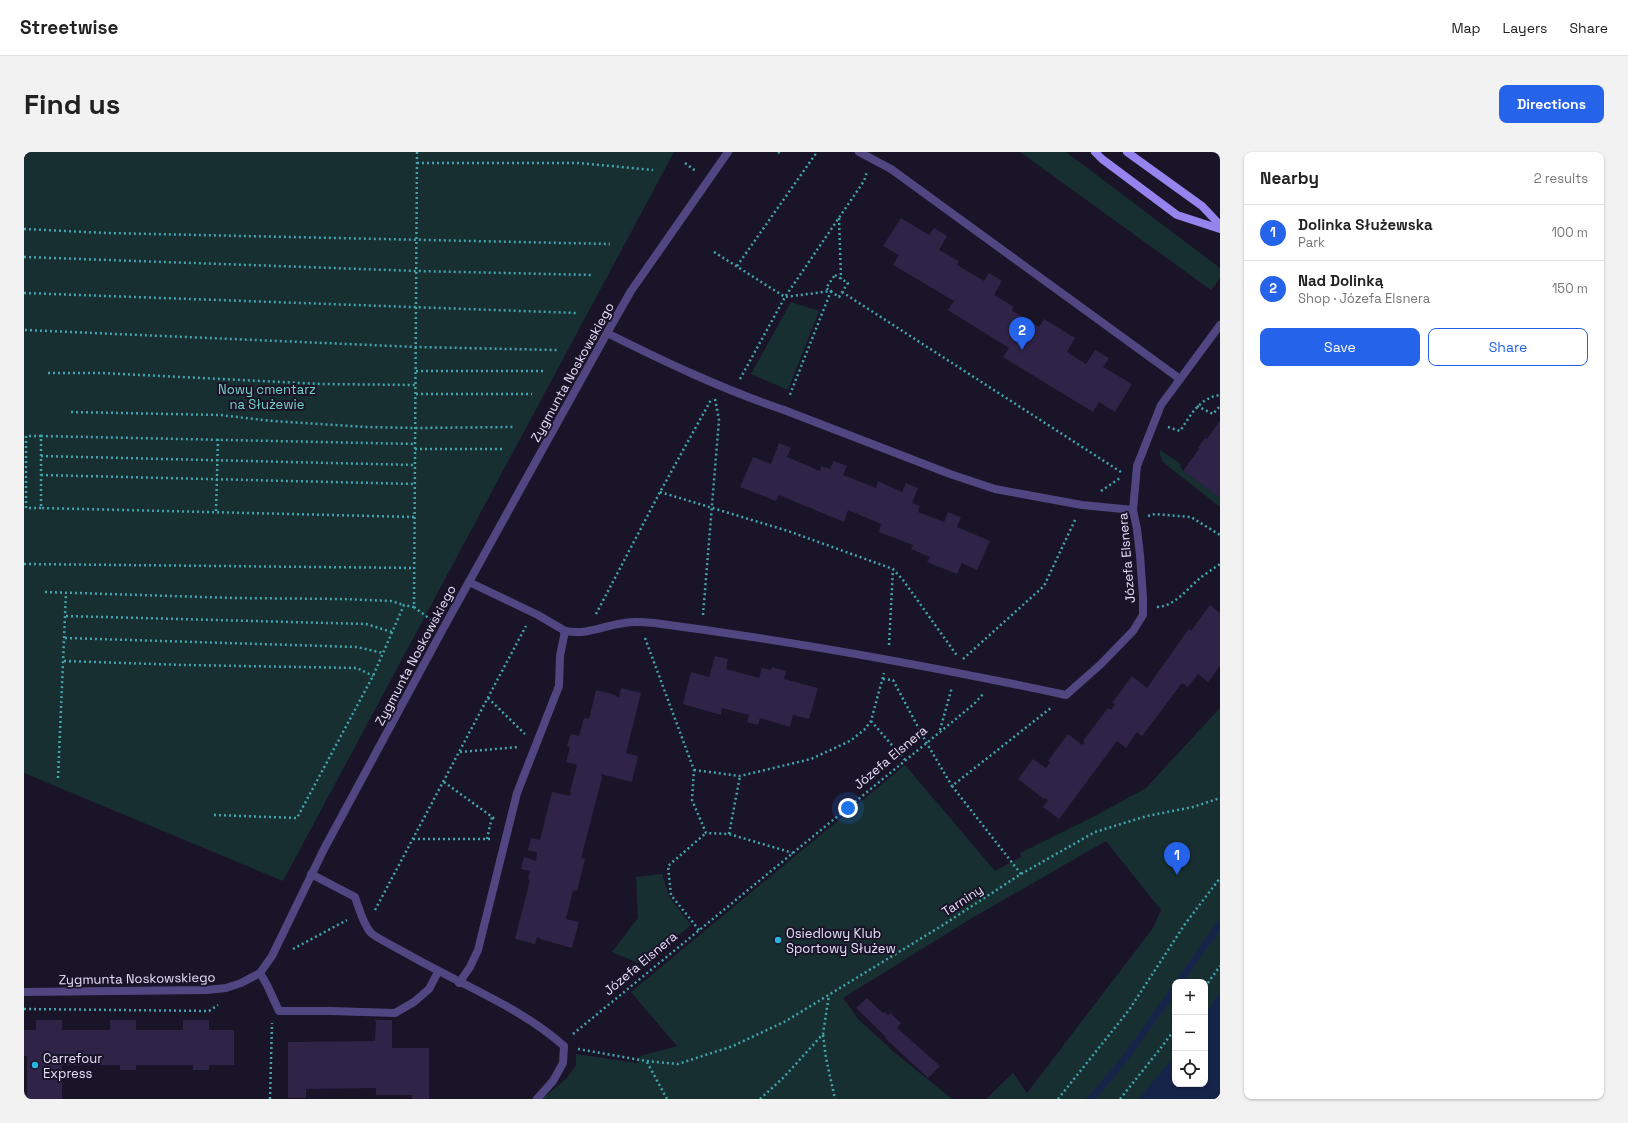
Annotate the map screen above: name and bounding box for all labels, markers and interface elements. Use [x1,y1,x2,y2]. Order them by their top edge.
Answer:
text: Streetwise [20,15,119,40]
text: Map [1451,19,1481,37]
text: Layers [1503,19,1547,37]
text: Share [1569,19,1608,37]
button: Directions [1499,85,1604,123]
text: Find us [24,86,121,122]
text: Nearby [1260,167,1319,189]
text: 2 results [1534,170,1588,187]
text: Dolinka Służewska [1298,215,1433,234]
text: 1 [1270,224,1276,241]
text: 100 m [1551,224,1588,241]
text: Park [1298,234,1325,251]
text: Nad Dolinką [1298,271,1383,290]
text: 2 [1269,280,1277,297]
text: 150 m [1552,280,1588,297]
text: Shop · Józefa Elsnera [1298,290,1430,307]
street label: Zygmunta Noskowskiego [527,300,618,445]
pin: 2 [1009,317,1035,350]
button: Save [1260,328,1420,366]
button: Share [1428,328,1588,366]
park label: Nowy cmentarz na Służewie [218,381,316,413]
street label: Józefa Elsnera [1114,511,1139,604]
street label: Zygmunta Noskowskiego [371,582,460,728]
street label: Józefa Elsnera [850,721,931,793]
your location [838,798,858,818]
pin: 1 [1164,842,1190,875]
street label: Tarniny [938,881,986,920]
place label: Osiedlowy Klub Sportowy Służew [786,925,896,957]
street label: Józefa Elsnera [600,927,681,999]
marker: Osiedlowy Klub Sportowy Służew [773,935,783,945]
street label: Zygmunta Noskowskiego [58,969,216,988]
map controls [1172,979,1208,1087]
button: + [1172,979,1208,1015]
button: − [1172,1015,1208,1051]
place label: Carrefour Express [43,1050,102,1082]
button: locate [1172,1051,1208,1087]
marker: Carrefour Express [30,1060,40,1070]

